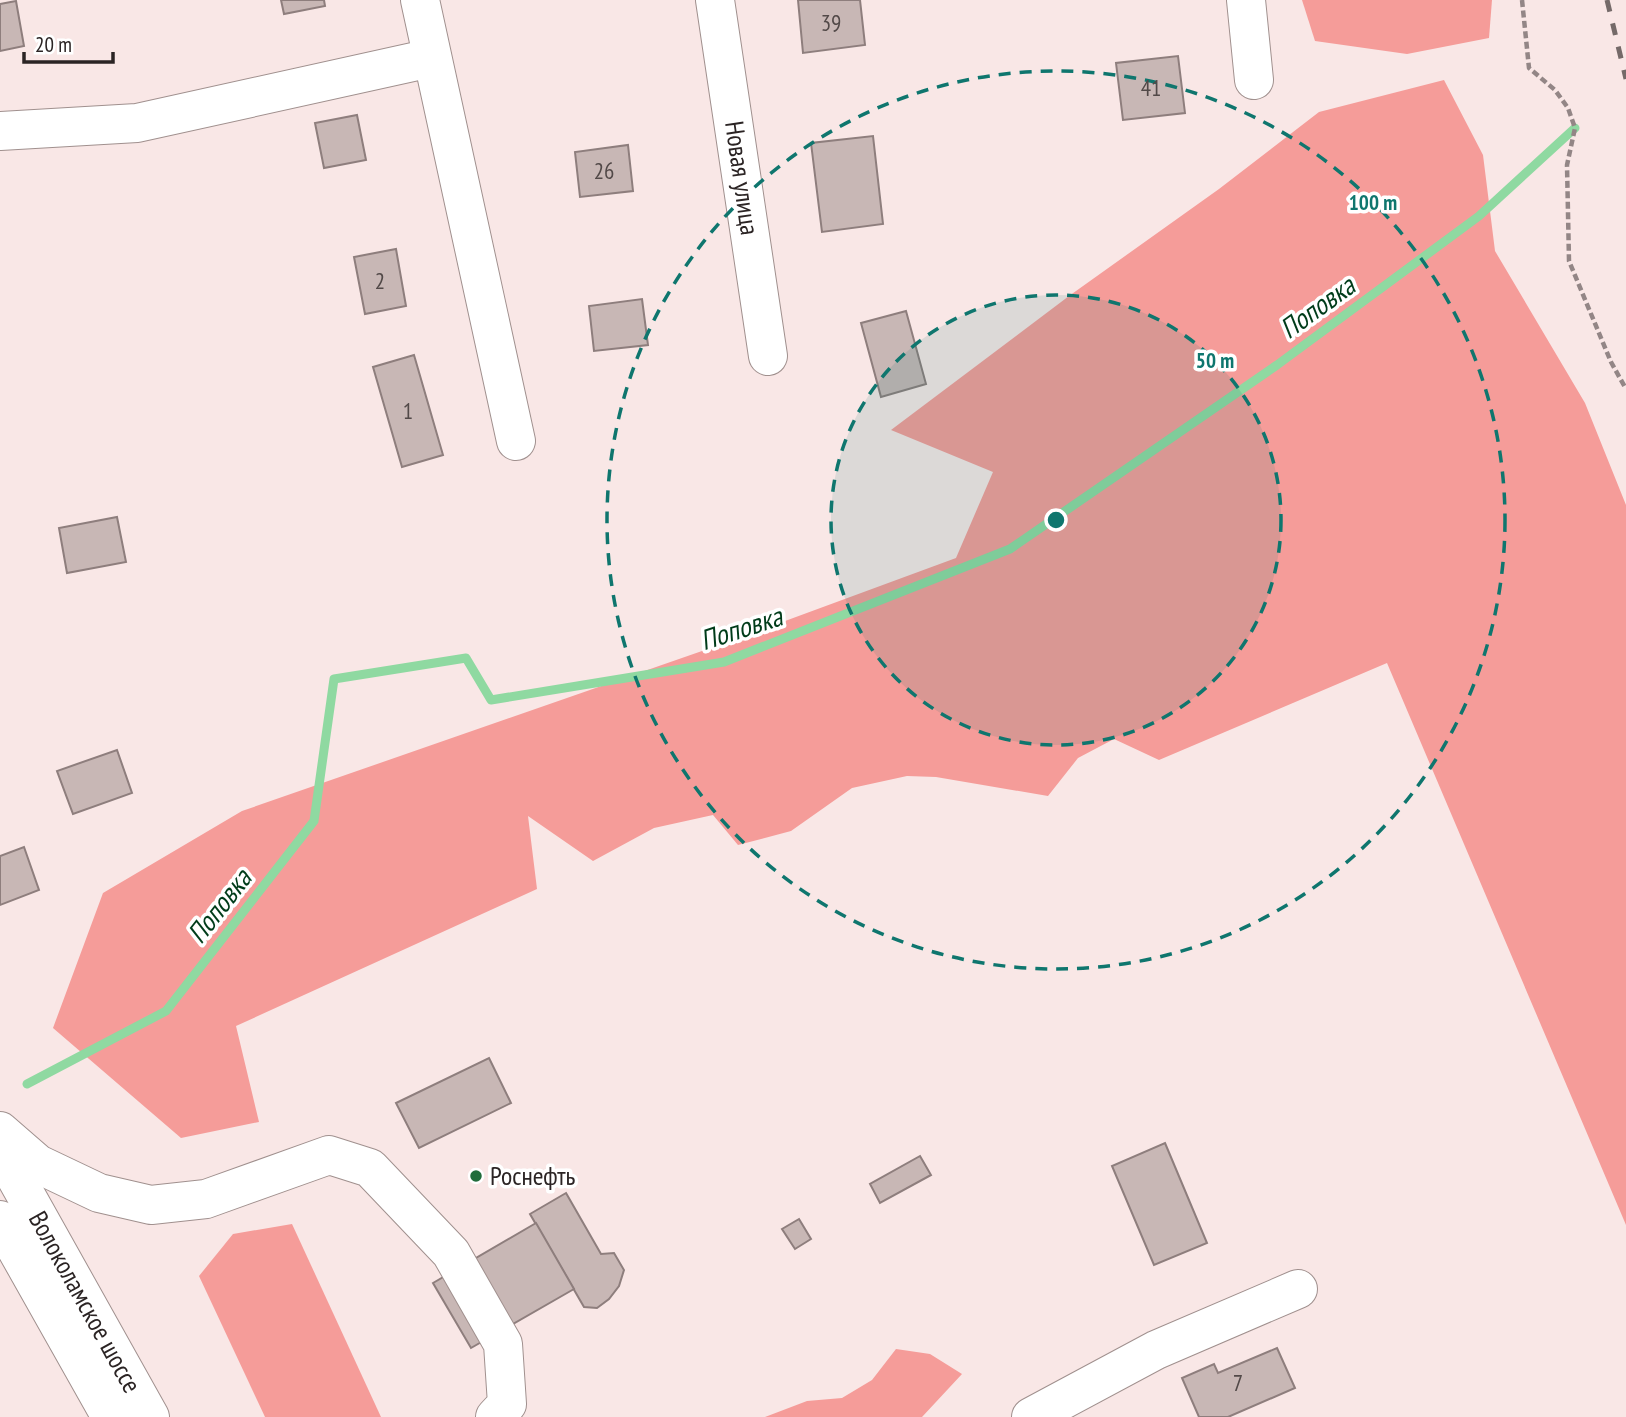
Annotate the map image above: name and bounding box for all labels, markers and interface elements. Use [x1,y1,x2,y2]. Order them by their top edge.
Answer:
house number: 39 [821,8,841,37]
scale bar [24,21,114,65]
text: 20 m [35,31,72,58]
house number: 41 [1141,73,1161,102]
street label: Новая улица [718,119,767,237]
house number: 26 [594,156,614,185]
text: 100 m [1349,189,1397,216]
house number: 2 [375,266,385,295]
water label: Поповка [1272,266,1363,346]
text: 50 m [1196,347,1234,374]
house number: 1 [403,396,413,425]
centre of rings [1044,508,1068,532]
water label: Поповка [695,596,788,658]
water label: Поповка [178,860,260,950]
place label: Роснефть [490,1159,576,1192]
marker: Роснефть [468,1168,484,1184]
street label: Волоколамское шоссе [22,1205,149,1398]
house number: 7 [1233,1368,1243,1397]

